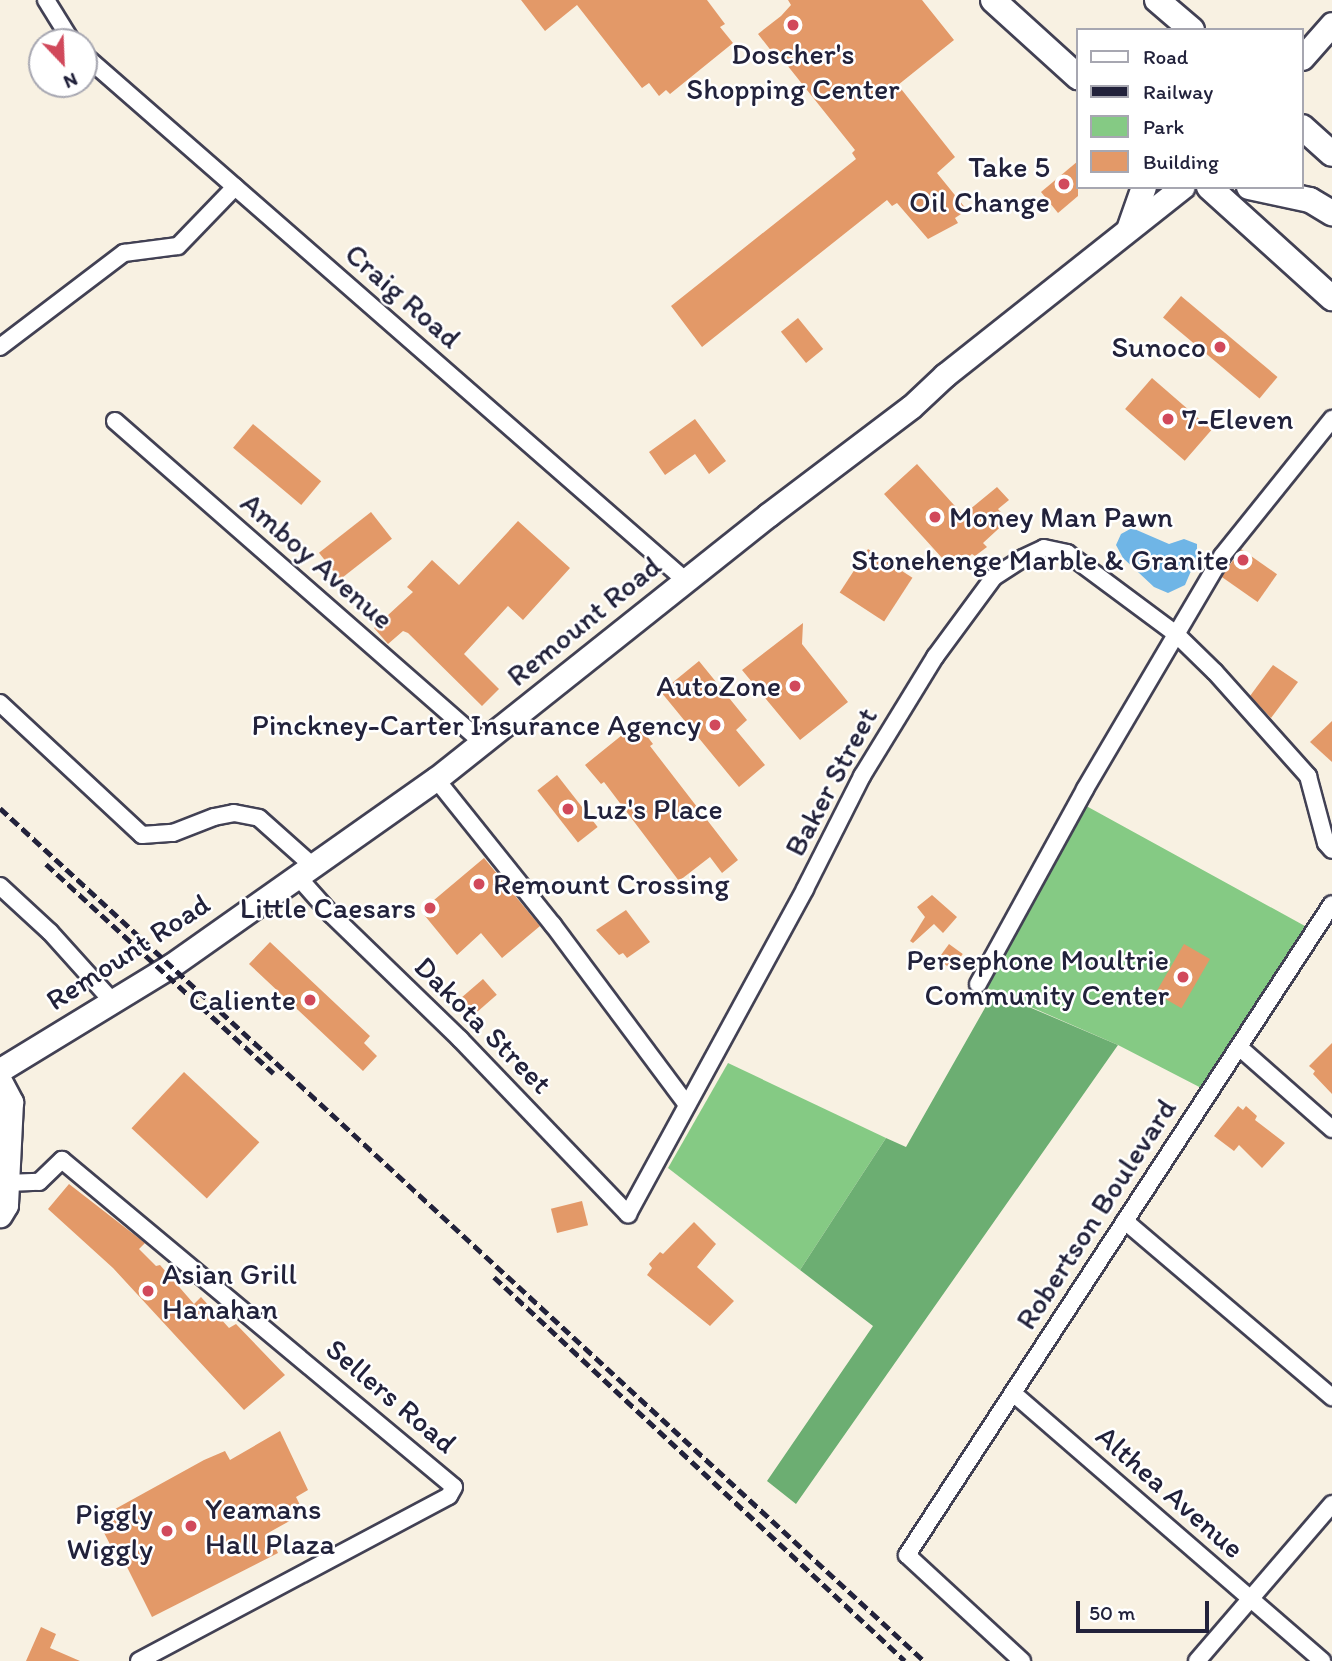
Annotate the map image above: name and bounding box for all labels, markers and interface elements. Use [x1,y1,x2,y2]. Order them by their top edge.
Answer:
marker: Doscher's Shopping Center [785,17,801,33]
north arrow [28,28,98,98]
legend [1076,28,1304,189]
place label: Doscher's Shopping Center [686,36,900,106]
text: Road [1143,44,1188,69]
text: N [60,68,81,94]
text: Railway [1143,79,1213,104]
text: Park [1143,114,1184,139]
place label: Take 5 Oil Change [909,149,1050,220]
text: Building [1143,149,1219,174]
marker: Take 5 Oil Change [1056,176,1072,192]
street label: Craig Road [338,236,468,356]
place label: Sunoco [1111,329,1206,365]
marker: Sunoco [1212,339,1228,355]
place label: 7-Eleven [1182,401,1293,437]
marker: 7-Eleven [1160,411,1176,427]
street label: Amboy Avenue [233,485,401,637]
place label: Money Man Pawn [949,499,1171,535]
marker: Money Man Pawn [927,509,943,525]
place label: Stonehenge Marble & Granite [852,542,1229,578]
street label: Remount Road [500,548,668,694]
marker: Stonehenge Marble & Granite [1235,552,1251,568]
place label: AutoZone [656,668,781,704]
marker: AutoZone [787,678,803,694]
street label: Baker Street [777,702,885,862]
place label: Pinckney-Carter Insurance Agency [253,707,701,743]
marker: Pinckney-Carter Insurance Agency [707,717,723,733]
place label: Luz's Place [582,791,722,827]
marker: Luz's Place [560,801,576,817]
place label: Remount Crossing [493,866,729,902]
marker: Remount Crossing [471,876,487,892]
street label: Remount Road [39,886,217,1018]
place label: Little Caesars [239,890,416,926]
marker: Little Caesars [422,900,438,916]
place label: Persephone Moultrie Community Center [906,942,1169,1012]
street label: Dakota Street [407,949,559,1101]
marker: Persephone Moultrie Community Center [1175,969,1191,985]
place label: Caliente [189,982,296,1018]
marker: Caliente [302,992,318,1008]
street label: Robertson Boulevard [1008,1091,1184,1337]
place label: Asian Grill Hanahan [162,1256,297,1326]
marker: Asian Grill Hanahan [140,1283,156,1299]
street label: Sellers Road [319,1331,463,1461]
street label: Althea Avenue [1089,1418,1251,1566]
place label: Yeamans Hall Plaza [205,1491,335,1562]
place label: Piggly Wiggly [66,1496,153,1566]
marker: Yeamans Hall Plaza [183,1518,199,1534]
marker: Piggly Wiggly [159,1523,175,1539]
scale bar [1080,1588,1213,1632]
text: 50 m [1089,1600,1135,1625]

